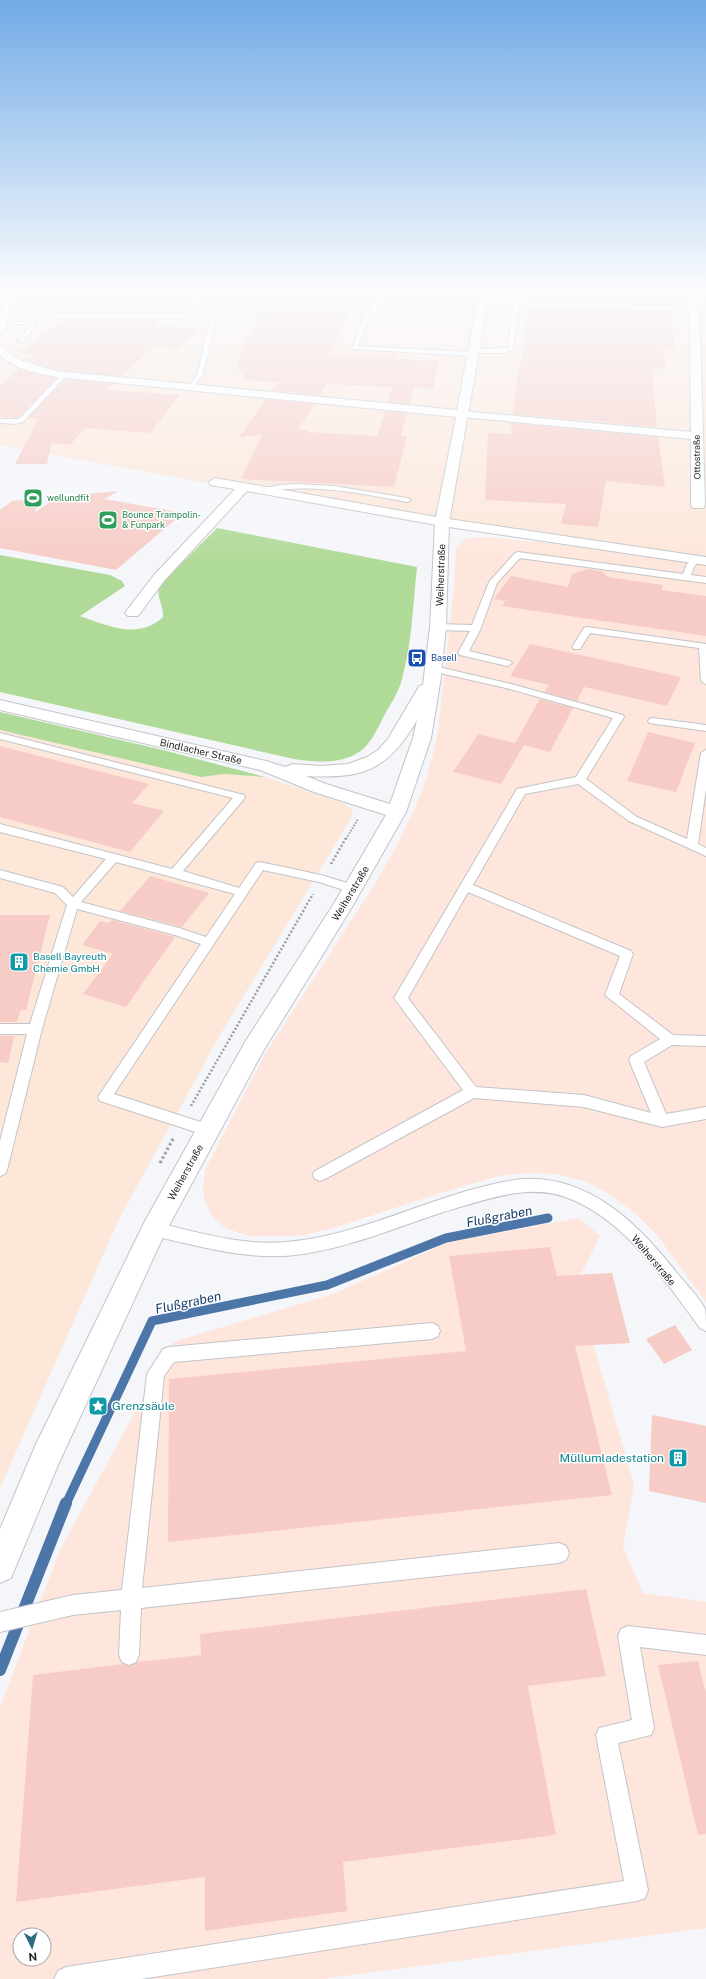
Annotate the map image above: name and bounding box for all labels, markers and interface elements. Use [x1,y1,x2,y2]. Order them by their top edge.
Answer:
street label: Ottostraße [691,435,702,479]
sports icon: wellundfit [22,487,44,509]
place label: wellundfit [47,492,90,503]
sports icon: Bounce Trampolin- & Funpark [97,509,119,531]
place label: Bounce Trampolin- & Funpark [122,509,201,530]
street label: Weiherstraße [433,543,447,606]
bus stop icon: Basell [406,647,428,669]
place label: Basell [431,652,457,663]
street label: Bindlacher Straße [159,736,244,766]
street label: Weiherstraße [329,863,371,923]
place label: Basell Bayreuth Chemie GmbH [33,950,107,974]
building icon: Basell Bayreuth Chemie GmbH [8,951,30,973]
street label: Weiherstraße [165,1142,205,1202]
water label: Flußgraben [465,1203,533,1230]
street label: Weiherstraße [629,1232,679,1288]
water label: Flußgraben [154,1288,222,1317]
place icon: Grenzsäule [87,1395,109,1417]
place label: Grenzsäule [112,1399,175,1413]
building icon: Müllumladestation [667,1447,689,1469]
place label: Müllumladestation [560,1451,664,1465]
north arrow [12,1927,52,1967]
text: N [28,1951,38,1963]

